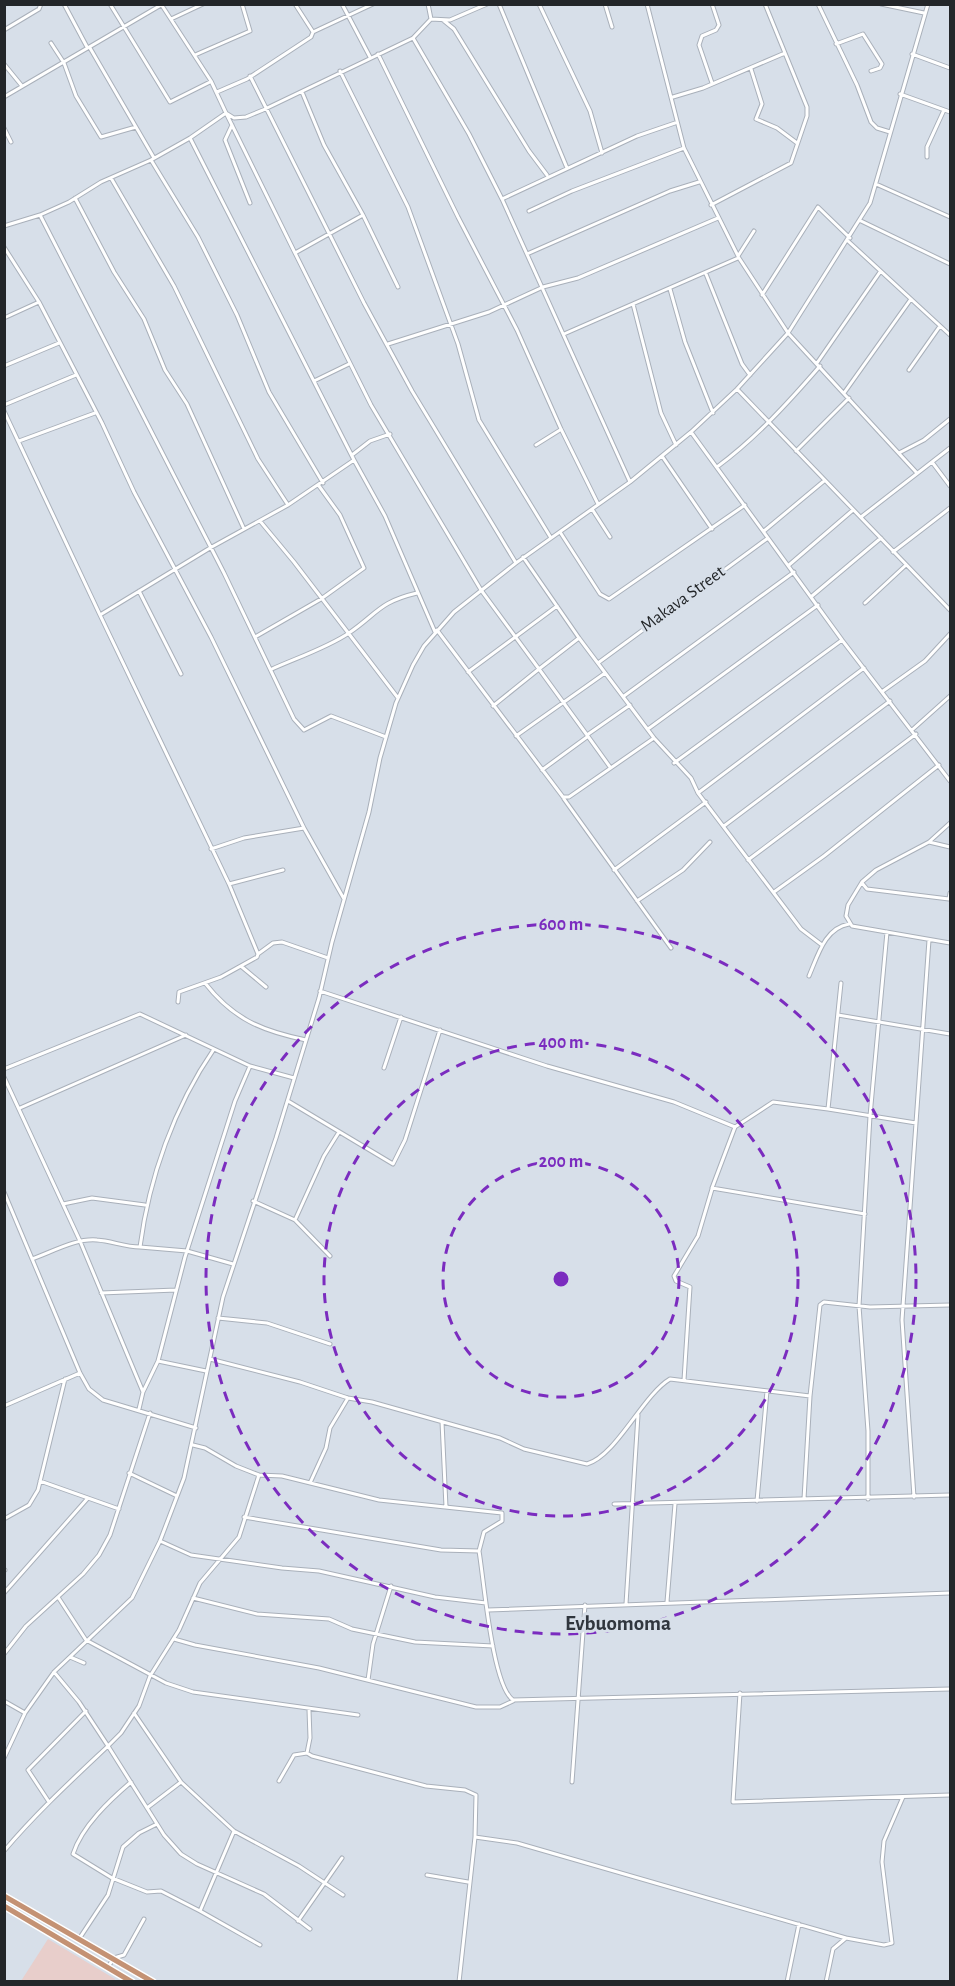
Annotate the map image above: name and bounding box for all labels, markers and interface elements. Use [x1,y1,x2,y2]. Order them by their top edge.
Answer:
street label: Makava Street [638,562,729,635]
text: 600 m [539,916,583,934]
text: 400 m [538,1034,584,1052]
text: 200 m [539,1153,583,1171]
centre of rings [551,1269,571,1289]
district label: Evbuomoma [565,1613,671,1634]

